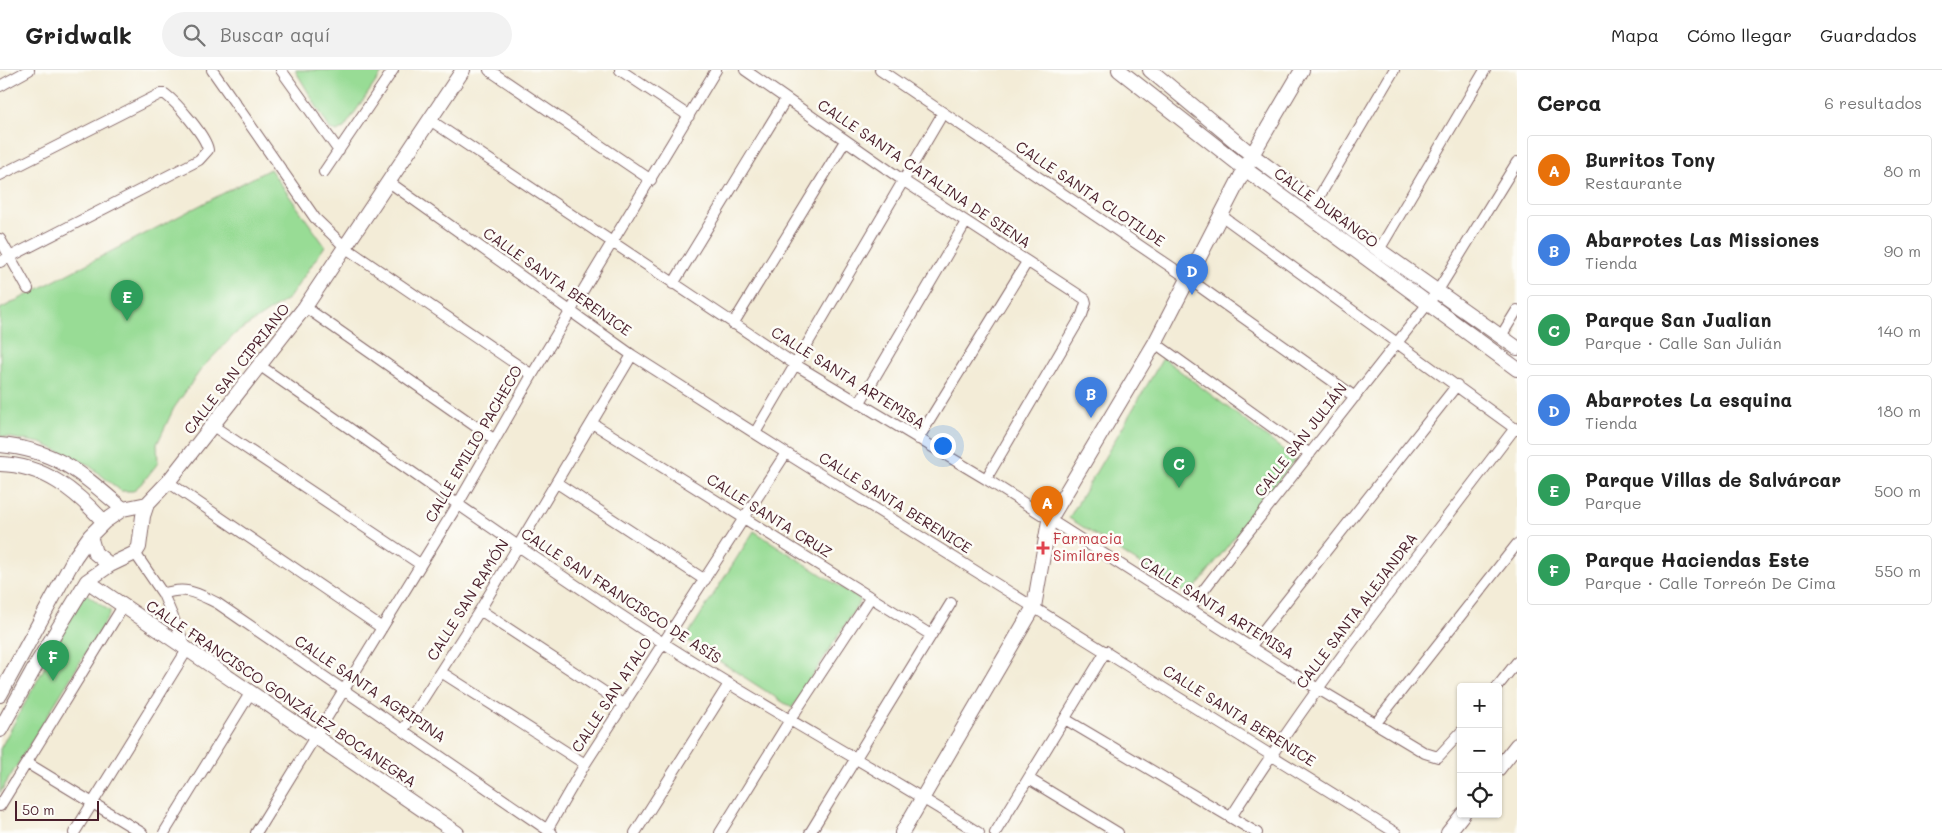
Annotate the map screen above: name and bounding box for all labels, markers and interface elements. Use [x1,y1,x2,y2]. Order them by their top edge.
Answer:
search box [162,12,512,57]
text: Gridwalk [25,19,132,50]
icon: search [180,21,208,49]
text: Buscar aquí [220,22,330,47]
text: Mapa [1611,23,1659,47]
text: Cómo llegar [1687,23,1792,47]
text: Guardados [1820,23,1917,47]
text: Cerca [1537,89,1602,116]
text: 6 resultados [1824,92,1922,113]
street label: CALLE SANTA CATALINA DE SIENA [814,94,1035,252]
street label: CALLE SANTA CLOTILDE [1012,136,1169,251]
text: Burritos Tony [1585,147,1715,172]
text: A [1548,160,1560,181]
text: 80 m [1884,160,1921,181]
street label: CALLE DURANGO [1270,162,1383,252]
text: Restaurante [1585,172,1683,193]
street label: CALLE SANTA BERENICE [479,222,636,340]
text: Abarrotes Las Missiones [1585,227,1819,252]
text: B [1549,240,1559,261]
text: 90 m [1884,240,1921,261]
text: Tienda [1585,252,1638,273]
pin: D [1176,254,1208,295]
pin: E [111,280,143,321]
street label: CALLE SAN CIPRIANO [179,299,294,438]
text: Parque San Jualian [1585,307,1771,332]
text: C [1548,320,1560,341]
text: 140 m [1877,320,1921,341]
street label: CALLE SANTA ARTEMISA [768,322,929,433]
text: Parque · Calle San Julián [1585,332,1782,353]
street label: CALLE EMILIO PACHECO [420,361,526,526]
pin: B [1075,377,1107,418]
street label: CALLE SAN JULIÁN [1250,378,1351,500]
text: Abarrotes La esquina [1585,387,1792,412]
text: D [1548,400,1560,421]
text: 180 m [1876,400,1921,421]
text: Tienda [1585,412,1638,433]
your location [930,433,956,459]
street label: CALLE SANTA BERENICE [815,447,976,558]
pin: C [1163,447,1195,488]
text: Parque Villas de Salvárcar [1585,467,1841,492]
street label: CALLE SANTA CRUZ [703,468,836,562]
text: E [1549,480,1559,501]
text: 500 m [1874,480,1921,501]
pin: A [1031,486,1063,527]
text: Parque [1585,492,1642,513]
street label: CALLE SAN FRANCISCO DE ASÍS [518,523,726,668]
place label: Farmacia Similares [1053,528,1122,565]
street label: CALLE SANTA ALEJANDRA [1291,528,1422,693]
street label: CALLE SAN RAMÓN [422,535,513,664]
marker: Farmacia Similares [1037,542,1049,554]
text: Parque Haciendas Este [1585,547,1809,572]
street label: CALLE SANTA ARTEMISA [1137,552,1298,663]
text: F [1549,560,1559,581]
text: 550 m [1875,560,1921,581]
text: Parque · Calle Torreón De Cima [1585,572,1836,593]
street label: CALLE FRANCISCO GONZÁLEZ BOCANEGRA [143,595,421,791]
street label: CALLE SANTA AGRIPINA [291,630,450,746]
street label: CALLE SAN ATALO [566,633,656,756]
pin: F [37,640,69,681]
street label: CALLE SANTA BERENICE [1159,660,1320,771]
map controls [1457,683,1502,818]
button: + [1457,683,1502,728]
button: − [1457,728,1502,773]
button: locate [1457,773,1502,818]
scale bar [15,798,99,821]
text: 50 m [22,800,54,819]

